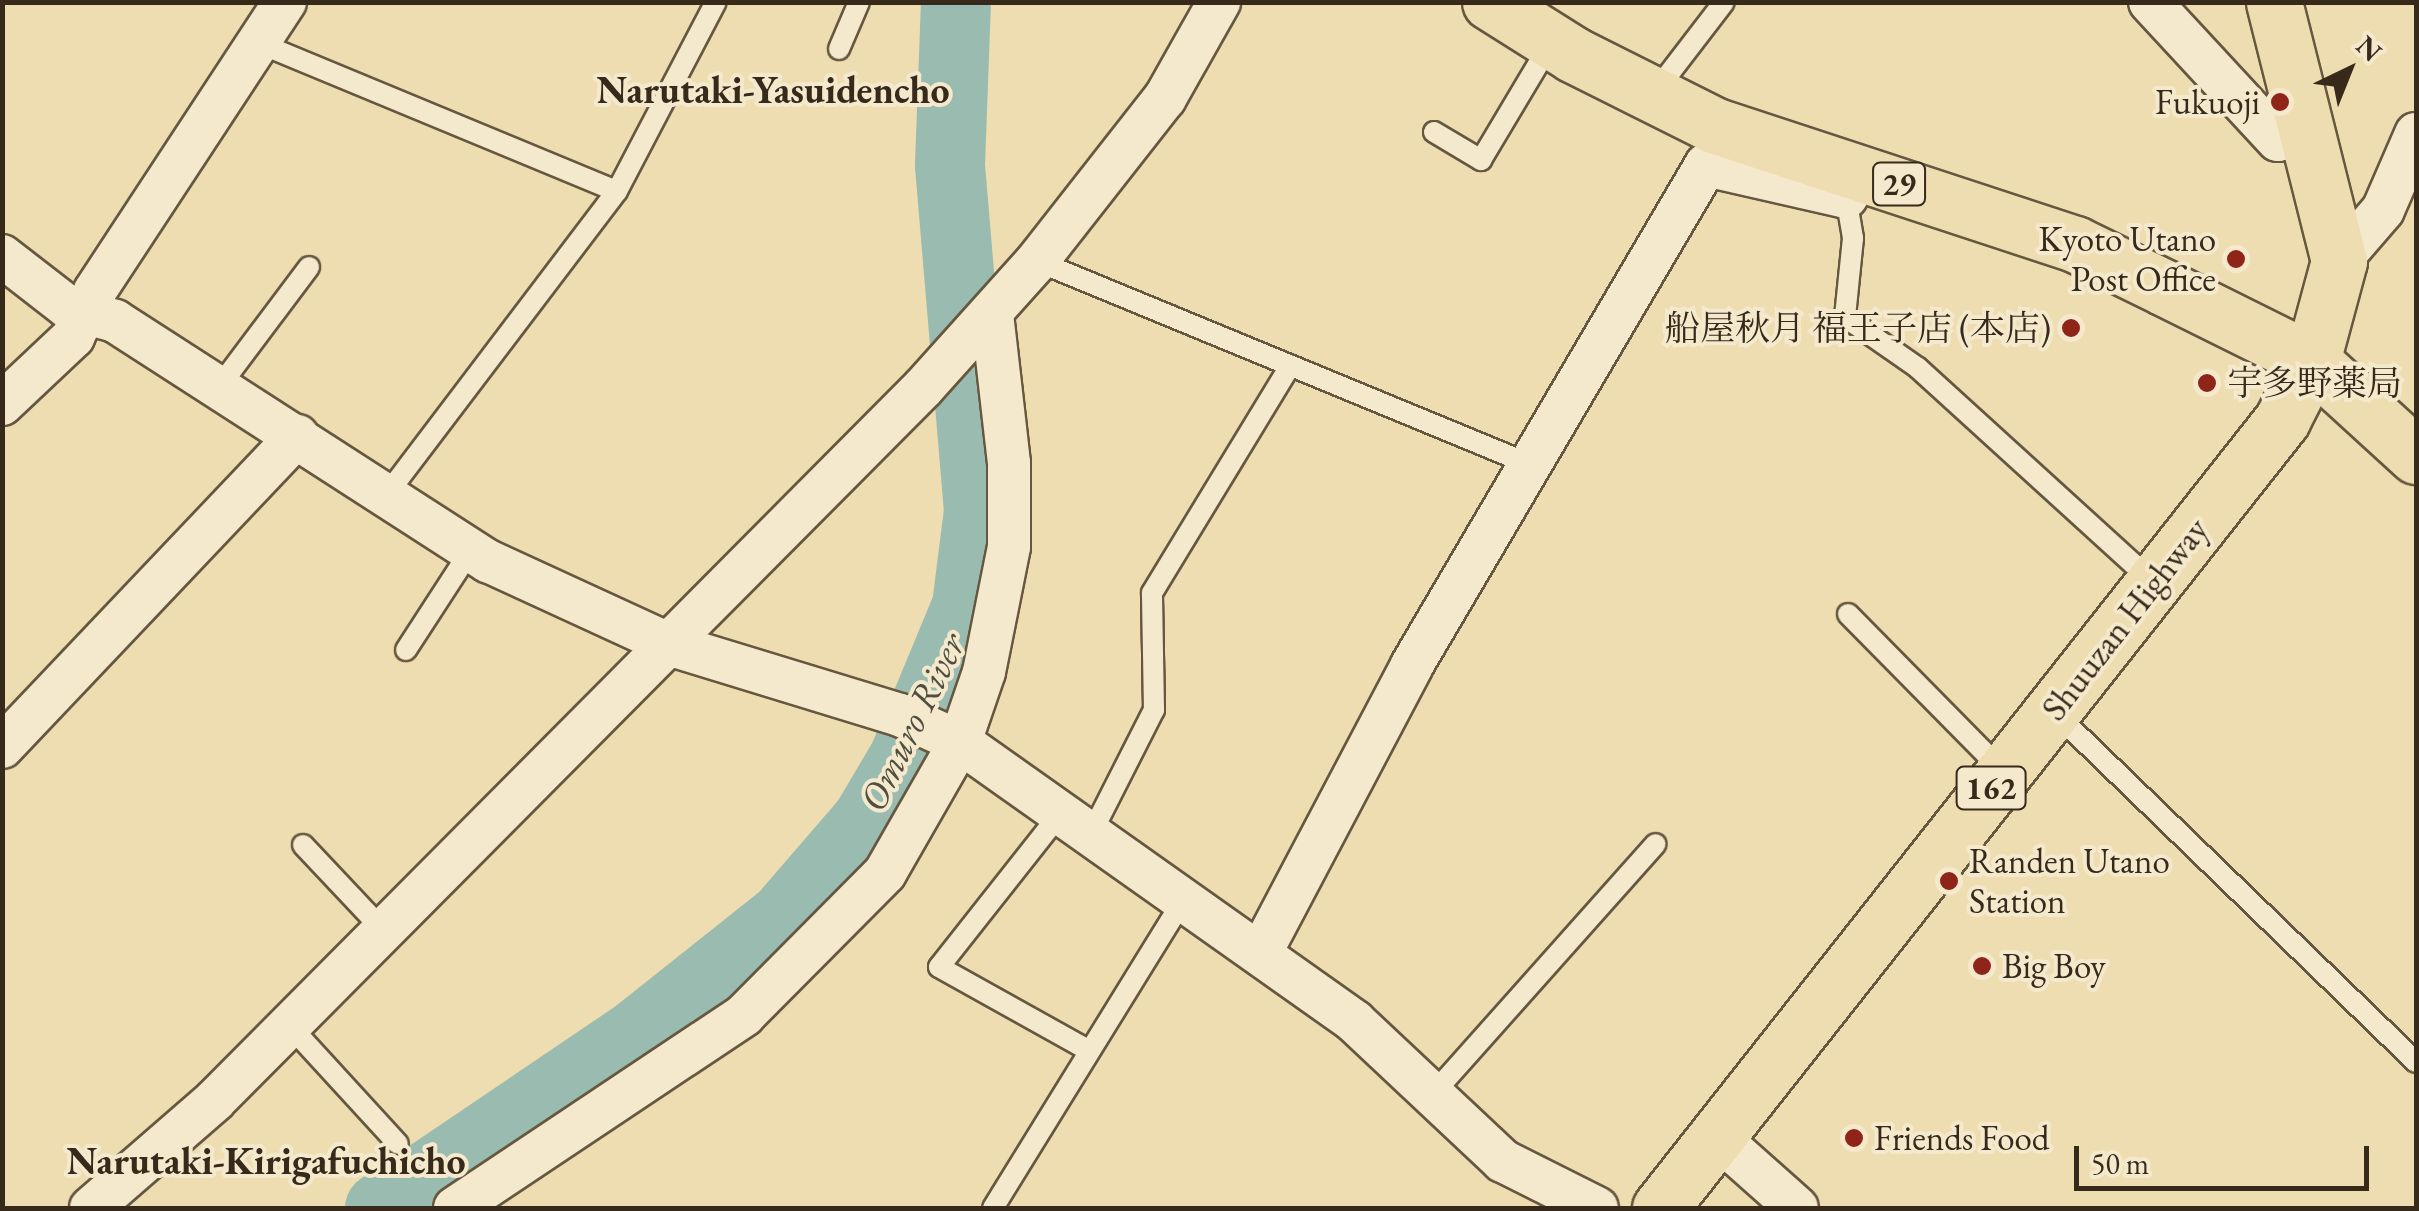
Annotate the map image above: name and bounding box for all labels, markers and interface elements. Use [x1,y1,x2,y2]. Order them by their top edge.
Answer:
north arrow [2299,20,2399,120]
text: N [2349,27,2390,69]
district label: Narutaki-Yasuidencho [596,67,950,113]
place label: Fukuoji [2155,81,2260,123]
marker: Fukuoji [2269,91,2291,113]
road number: 29 [1872,157,1926,211]
place label: Kyoto Utano Post Office [2038,218,2216,300]
marker: Kyoto Utano Post Office [2225,248,2247,270]
place label: 船屋秋月 福王子店 (本店) [1665,307,2051,349]
marker: 船屋秋月 福王子店 (本店) [2060,317,2082,339]
place label: 宇多野薬局 [2227,362,2402,404]
marker: 宇多野薬局 [2196,372,2218,394]
street label: Shuuzan Highway [2033,509,2217,729]
water label: Omuro River [849,626,975,818]
road number: 162 [1954,761,2028,815]
place label: Randen Utano Station [1969,840,2170,922]
marker: Randen Utano Station [1938,870,1960,892]
place label: Big Boy [2002,945,2106,987]
marker: Big Boy [1971,955,1993,977]
place label: Friends Food [1874,1117,2050,1159]
scale bar [2079,1126,2374,1188]
marker: Friends Food [1843,1127,1865,1149]
district label: Narutaki-Kirigafuchicho [66,1138,466,1184]
text: 50 m [2091,1144,2149,1183]

